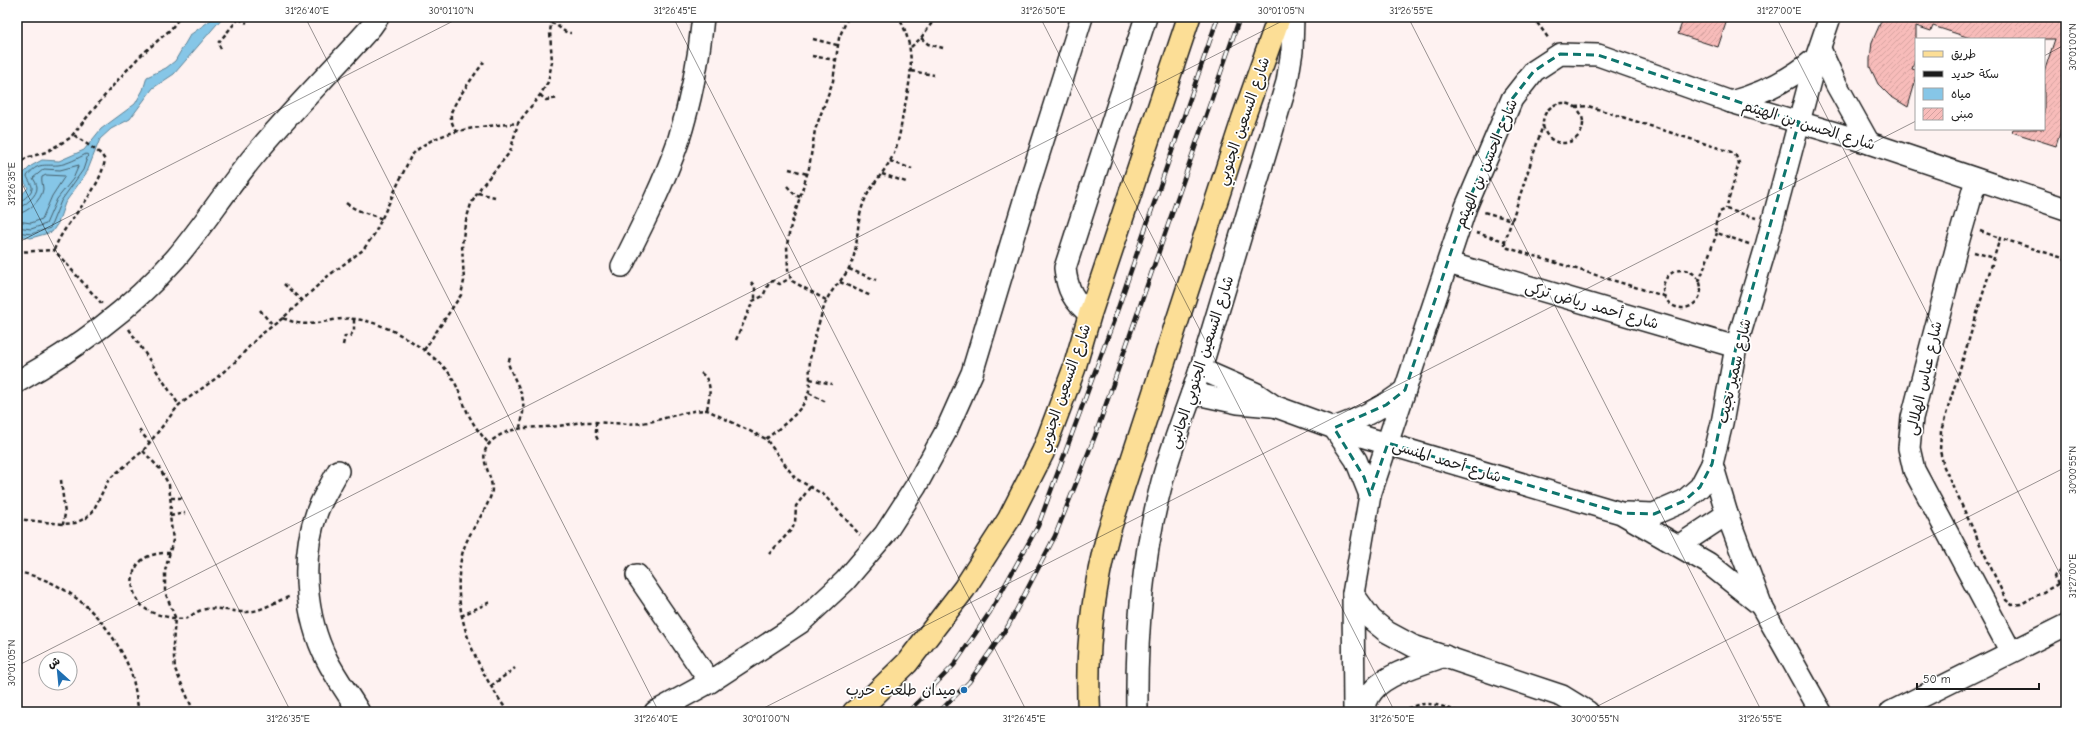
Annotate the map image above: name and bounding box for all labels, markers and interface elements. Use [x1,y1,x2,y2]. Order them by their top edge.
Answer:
text: 31°26'40"E [285,5,329,17]
text: 30°01'10"N [428,5,474,17]
text: 31°26'45"E [653,5,697,17]
text: 31°26'50"E [1021,5,1065,17]
text: 30°01'05"N [1258,5,1304,17]
text: 31°26'55"E [1389,5,1433,17]
text: 31°27'00"E [1757,5,1801,17]
text: 30°01'00"N [2067,23,2079,71]
legend [1915,38,2045,130]
text: طريق [1951,47,1976,61]
street label: شارع التسعين الجنوبي [1213,54,1277,189]
text: سكة حديد [1951,67,1999,81]
text: مياه [1951,87,1971,101]
street label: شارع الحسن بن الهيثم [1451,96,1523,231]
street label: شارع الحسن بن الهيثم [1740,96,1878,156]
text: مبنى [1951,107,1974,122]
text: 31°26'35"E [6,162,18,206]
street label: شارع التسعين الجنوبي الجانبى [1165,273,1241,452]
street label: شارع أحمد رياض تركى [1523,277,1661,334]
street label: شارع سمير نجيب [1713,317,1756,425]
street label: شارع عباس الهلالى [1902,319,1947,437]
street label: شارع التسعين الجنوبي [1034,321,1098,456]
street label: شارع أحمد المنسى [1390,436,1504,487]
text: 30°00'55"N [2067,446,2079,494]
text: 31°27'00"E [2067,554,2079,598]
text: 30°01'05"N [6,640,18,686]
north arrow [38,651,78,691]
text: ش [45,654,62,671]
scale bar [1917,665,2039,691]
text: 50 m [1923,672,1951,686]
place label: ميدان طلعت حرب [846,681,956,699]
marker: ميدان طلعت حرب [959,685,969,695]
text: 31°26'35"E [266,713,310,725]
text: 31°26'40"E [634,713,678,725]
text: 30°01'00"N [742,713,790,725]
text: 31°26'45"E [1002,713,1046,725]
text: 31°26'50"E [1370,713,1414,725]
text: 30°00'55"N [1571,713,1619,725]
text: 31°26'55"E [1738,713,1782,725]

